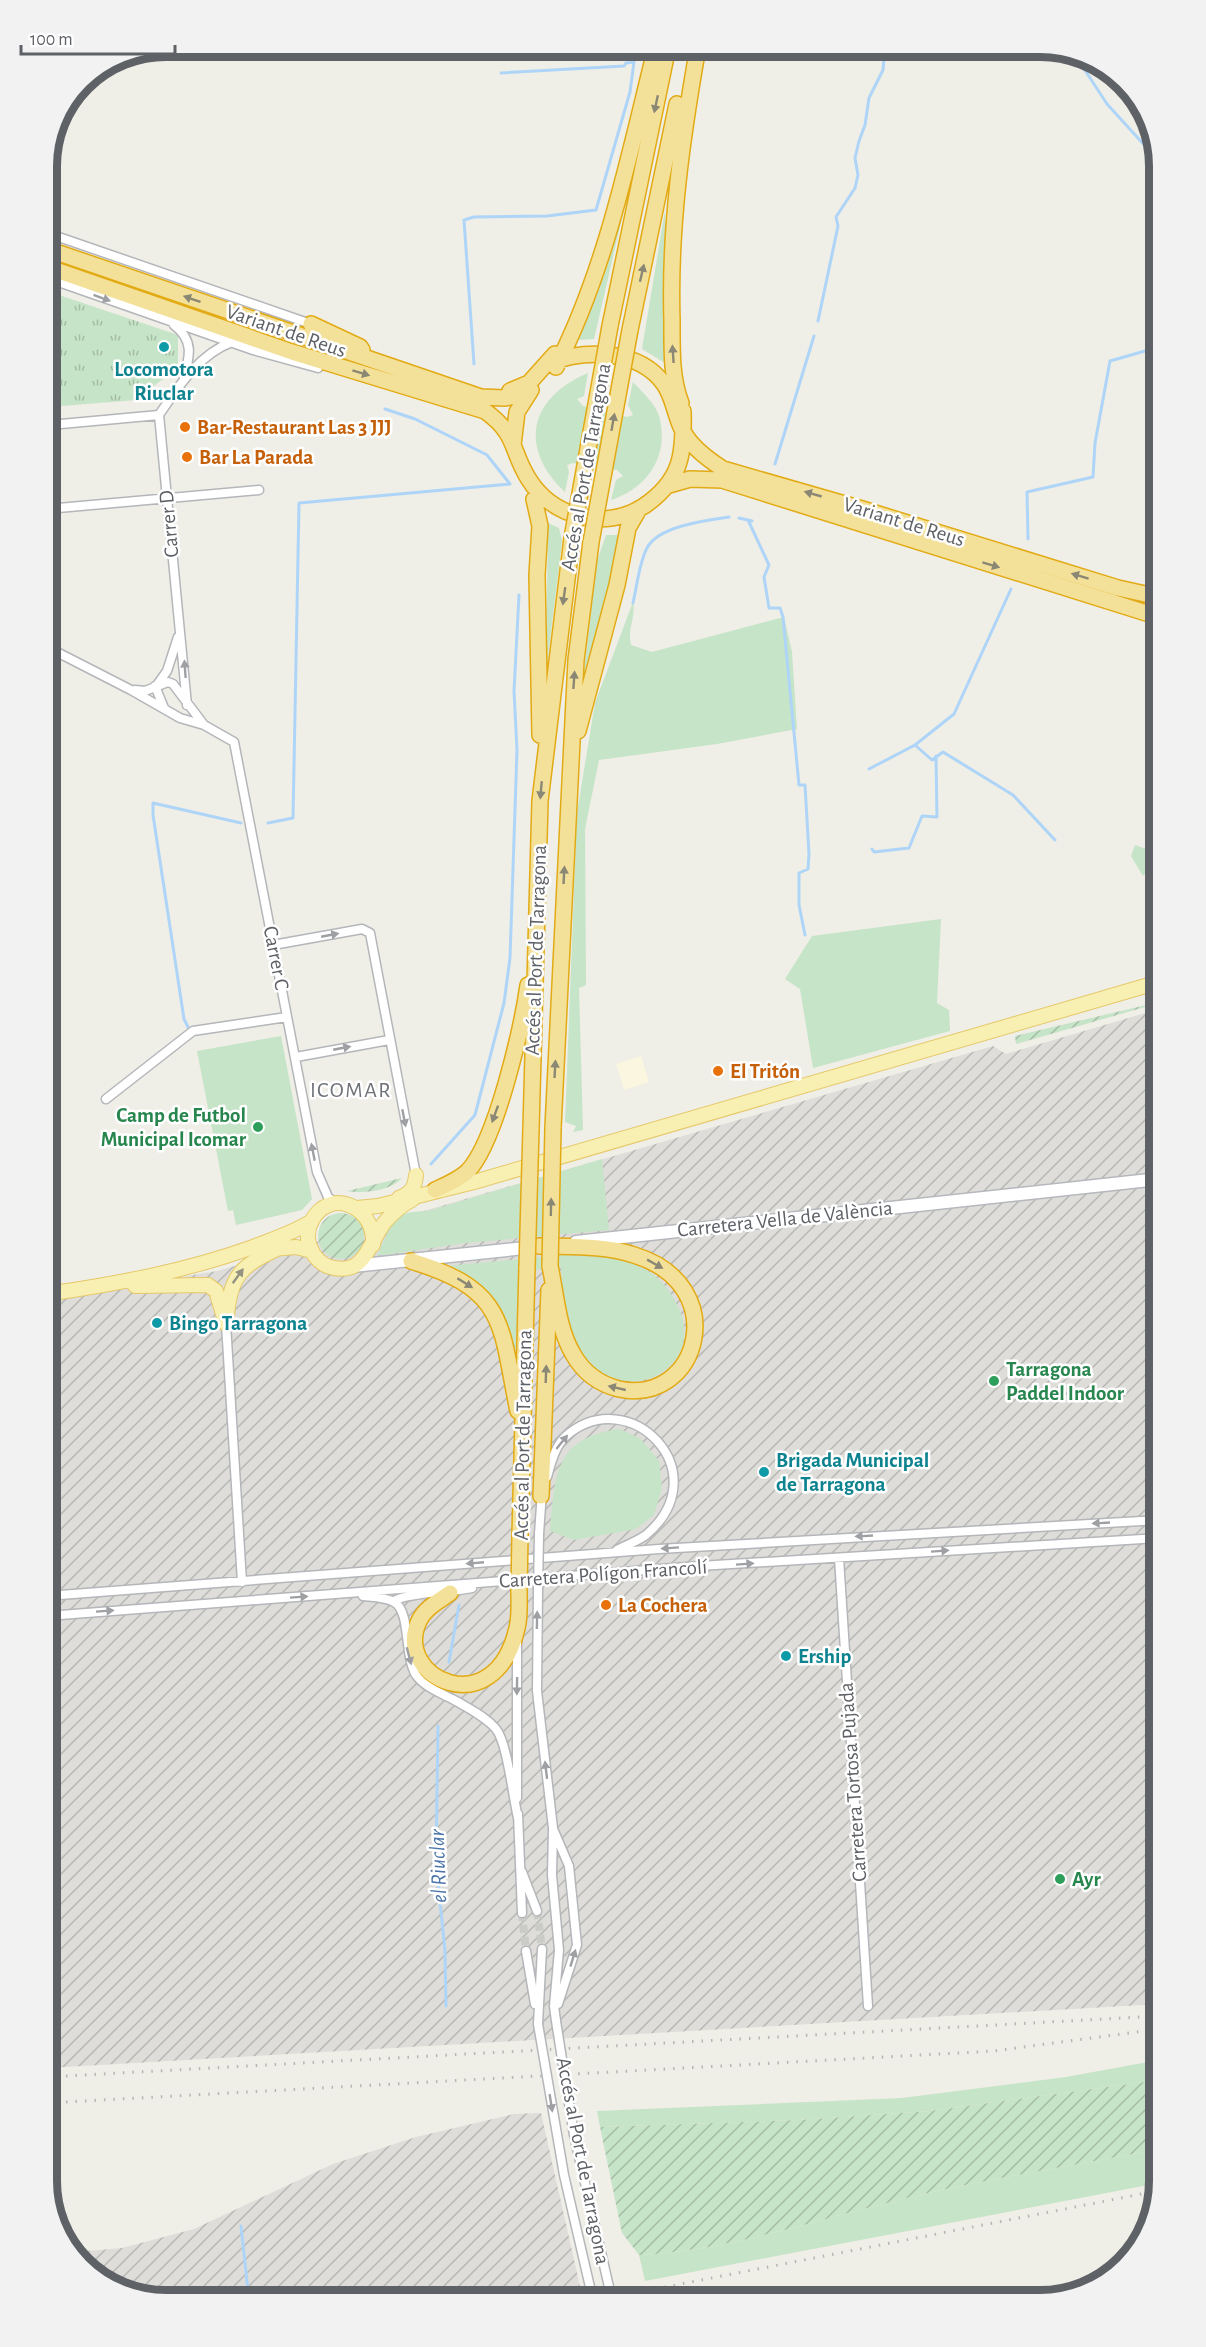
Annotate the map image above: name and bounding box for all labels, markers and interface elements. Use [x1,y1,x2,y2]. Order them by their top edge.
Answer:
scale bar [21,18,176,56]
text: 100 m [30,31,73,49]
one-way arrow [651,95,661,113]
one-way arrow [638,264,648,282]
one-way arrow [93,293,111,303]
one-way arrow [183,293,201,303]
street label: Variant de Reus [223,301,349,361]
marker: Locomotora Riuclar [157,340,171,354]
one-way arrow [668,344,678,363]
place label: Locomotora Riuclar [114,359,214,404]
street label: Accés al Port de Tarragona [557,361,615,573]
one-way arrow [352,369,370,378]
one-way arrow [609,413,618,432]
place label: Bar-Restaurant Las 3 JJJ [197,417,392,438]
marker: Bar-Restaurant Las 3 JJJ [178,420,192,434]
place label: Bar La Parada [199,447,313,468]
marker: Bar La Parada [180,450,194,464]
street label: Carrer D [156,489,182,559]
one-way arrow [804,489,822,498]
street label: Variant de Reus [841,494,967,550]
one-way arrow [982,561,1000,570]
one-way arrow [1071,571,1089,580]
one-way arrow [560,587,569,606]
one-way arrow [180,659,190,678]
one-way arrow [570,670,579,689]
one-way arrow [536,781,546,800]
street label: Accés al Port de Tarragona [522,844,550,1056]
one-way arrow [560,865,569,884]
street label: Carrer C [260,924,293,992]
one-way arrow [321,930,340,939]
one-way arrow [333,1043,352,1052]
one-way arrow [551,1060,560,1079]
place label: El Tritón [730,1061,800,1082]
marker: El Tritón [711,1064,725,1078]
district label: ICOMAR [310,1079,392,1101]
place label: Camp de Futbol Municipal Icomar [101,1105,247,1150]
one-way arrow [489,1105,499,1123]
one-way arrow [400,1108,409,1127]
marker: Camp de Futbol Municipal Icomar [251,1120,265,1134]
one-way arrow [309,1143,318,1162]
street label: Carretera Vella de València [676,1197,894,1241]
one-way arrow [546,1198,556,1217]
one-way arrow [647,1259,664,1269]
one-way arrow [232,1268,244,1284]
one-way arrow [457,1278,473,1289]
place label: Bingo Tarragona [169,1313,307,1334]
marker: Bingo Tarragona [150,1316,164,1330]
street label: Accés al Port de Tarragona [511,1329,535,1540]
place label: Tarragona Paddel Indoor [1006,1359,1125,1404]
one-way arrow [541,1365,550,1384]
marker: Tarragona Paddel Indoor [987,1374,1001,1388]
one-way arrow [607,1383,626,1392]
one-way arrow [556,1434,569,1450]
place label: Brigada Municipal de Tarragona [776,1450,929,1495]
marker: Brigada Municipal de Tarragona [757,1465,771,1479]
one-way arrow [1092,1519,1111,1528]
one-way arrow [855,1532,874,1541]
one-way arrow [660,1544,679,1553]
one-way arrow [930,1547,949,1556]
street label: Carretera Polígon Francolí [498,1556,709,1592]
one-way arrow [466,1558,485,1568]
one-way arrow [736,1559,755,1568]
one-way arrow [290,1592,309,1602]
place label: La Cochera [618,1595,708,1616]
marker: La Cochera [599,1598,613,1612]
one-way arrow [95,1606,114,1616]
one-way arrow [532,1610,542,1629]
place label: Ership [798,1646,851,1667]
one-way arrow [405,1647,415,1665]
marker: Ership [779,1649,793,1663]
one-way arrow [512,1677,521,1696]
street label: Carretera Tortosa Pujada [836,1681,870,1883]
one-way arrow [541,1761,551,1780]
water label: el Riuclar [426,1828,450,1903]
place label: Ayr [1072,1869,1101,1890]
marker: Ayr [1053,1872,1067,1886]
one-way arrow [569,1949,578,1967]
street label: Accés al Port de Tarragona [553,2056,613,2267]
one-way arrow [547,2093,556,2112]

